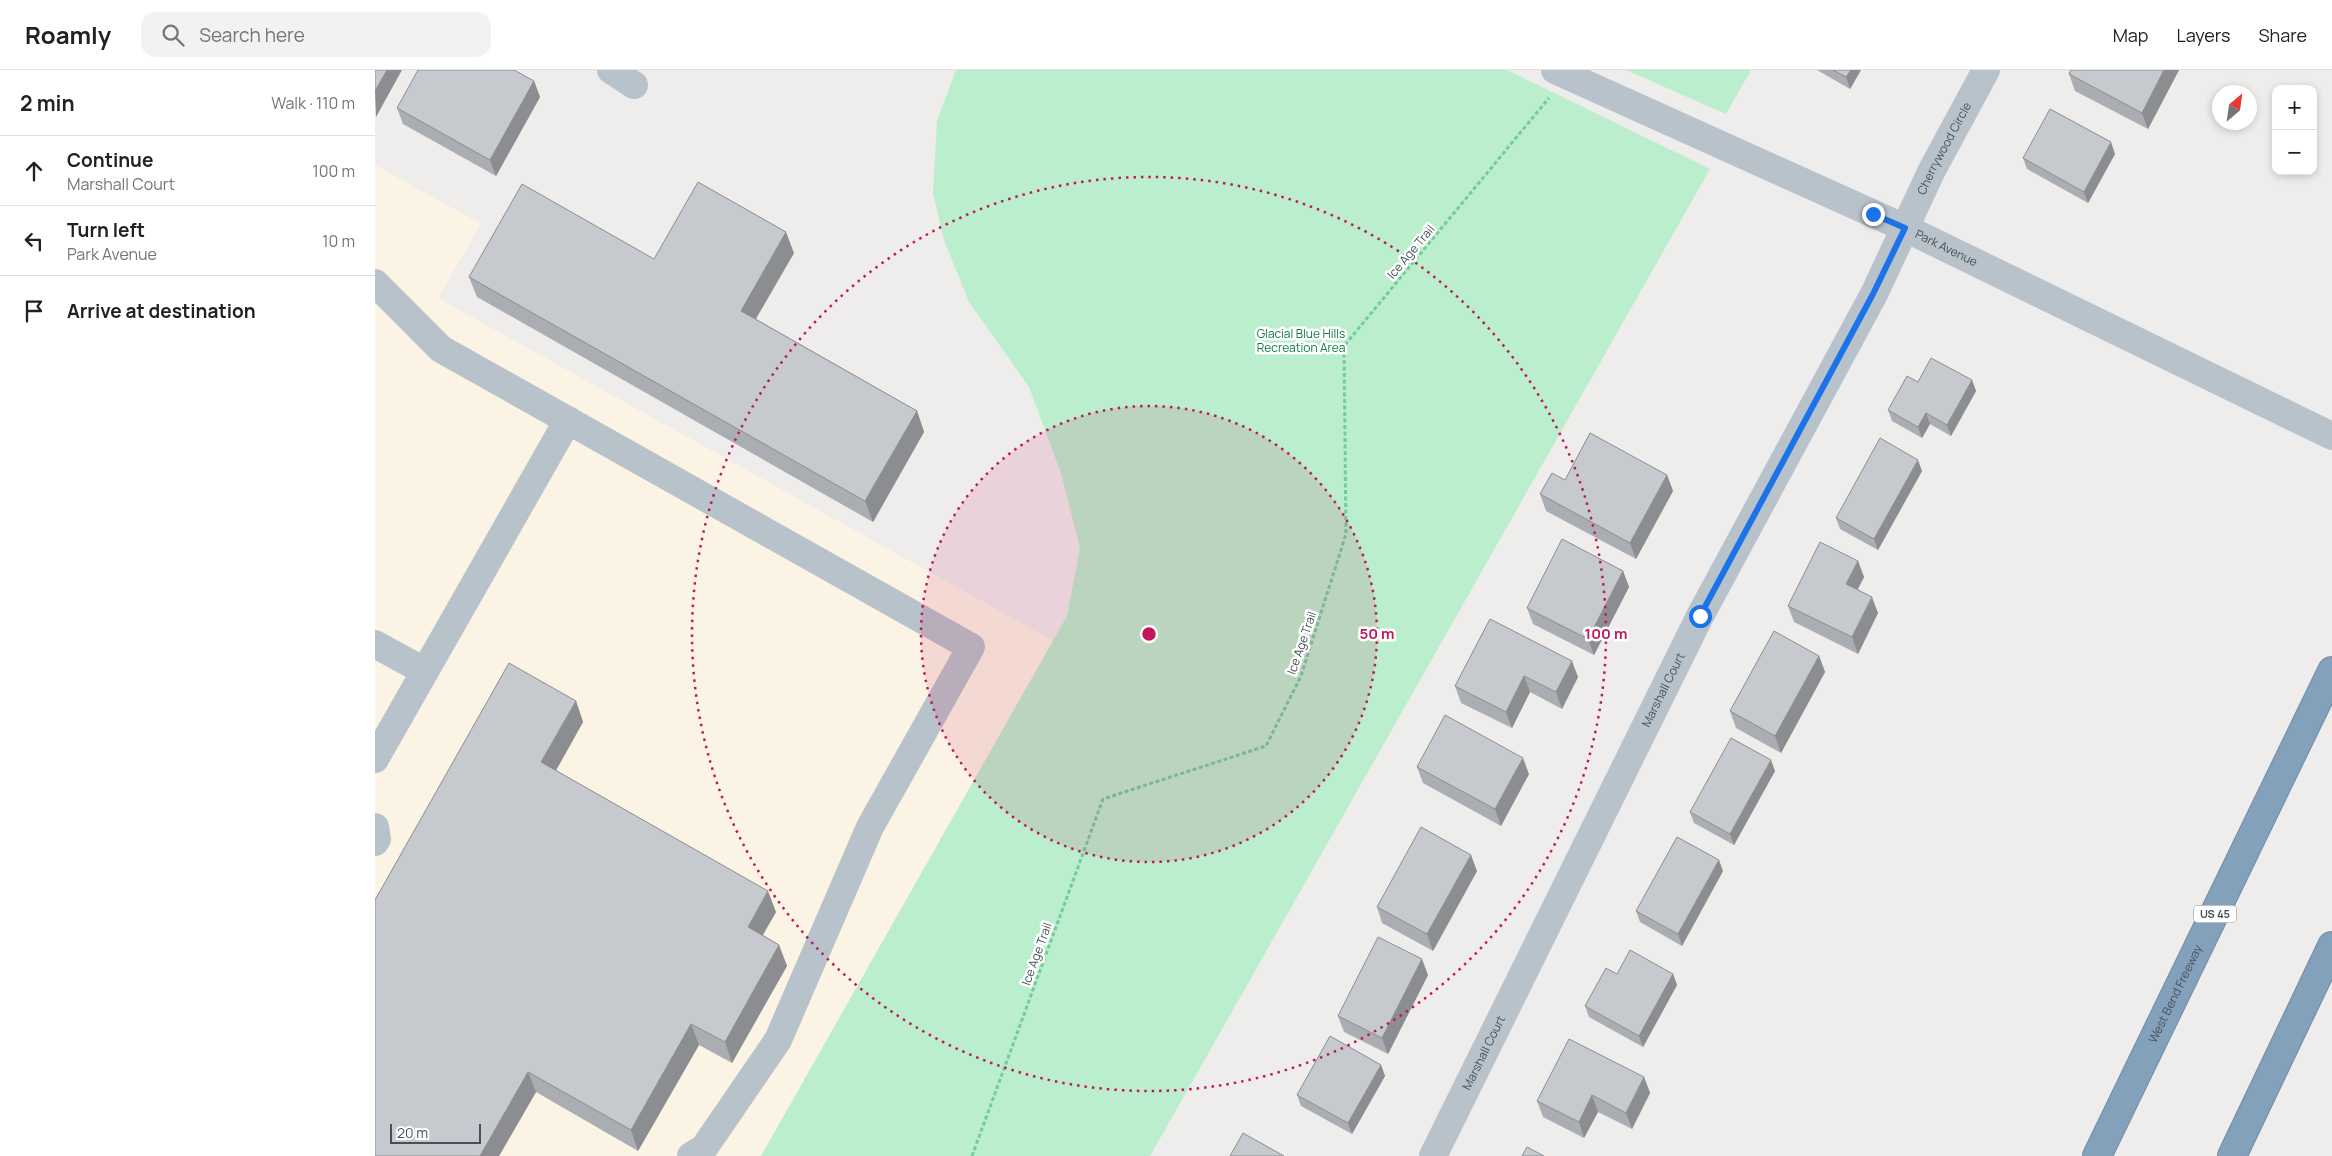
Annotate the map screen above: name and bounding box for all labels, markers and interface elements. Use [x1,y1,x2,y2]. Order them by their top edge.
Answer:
search box [141,12,491,57]
text: Roamly [25,18,111,51]
icon: search [159,21,187,49]
text: Search here [199,22,305,48]
text: Map [2113,23,2148,47]
text: Layers [2176,23,2230,47]
text: Share [2258,23,2307,47]
north arrow [2212,85,2257,130]
map controls [2272,85,2317,175]
button: + [2272,85,2317,130]
text: 2 min [20,89,75,117]
text: Walk · 110 m [271,92,355,114]
street label: Cherrywood Circle [1913,99,1975,197]
button: − [2272,130,2317,175]
text: Continue [67,147,153,173]
icon: ahead [20,157,48,185]
text: 100 m [312,160,355,182]
text: Marshall Court [67,173,175,195]
route end [1862,203,1885,226]
text: Turn left [67,217,145,243]
street label: Ice Age Trail [1383,221,1438,282]
street label: Park Avenue [1913,225,1981,270]
icon: left [20,227,48,255]
text: 10 m [322,230,355,252]
text: Park Avenue [67,243,157,265]
icon: arrive [20,297,48,325]
text: Arrive at destination [67,298,256,324]
park label: Glacial Blue Hills Recreation Area [1257,325,1345,356]
route start [1689,605,1712,628]
street label: Ice Age Trail [1283,609,1320,677]
text: 50 m [1359,623,1395,644]
text: 100 m [1585,623,1627,644]
centre of rings [1140,625,1158,643]
street label: Marshall Court [1637,649,1689,730]
road number: US 45 [2194,906,2236,922]
street label: Ice Age Trail [1017,920,1056,988]
street label: West Bend Freeway [2144,941,2206,1046]
street label: Marshall Court [1458,1012,1509,1093]
scale bar [390,1121,481,1144]
text: 20 m [397,1123,428,1142]

